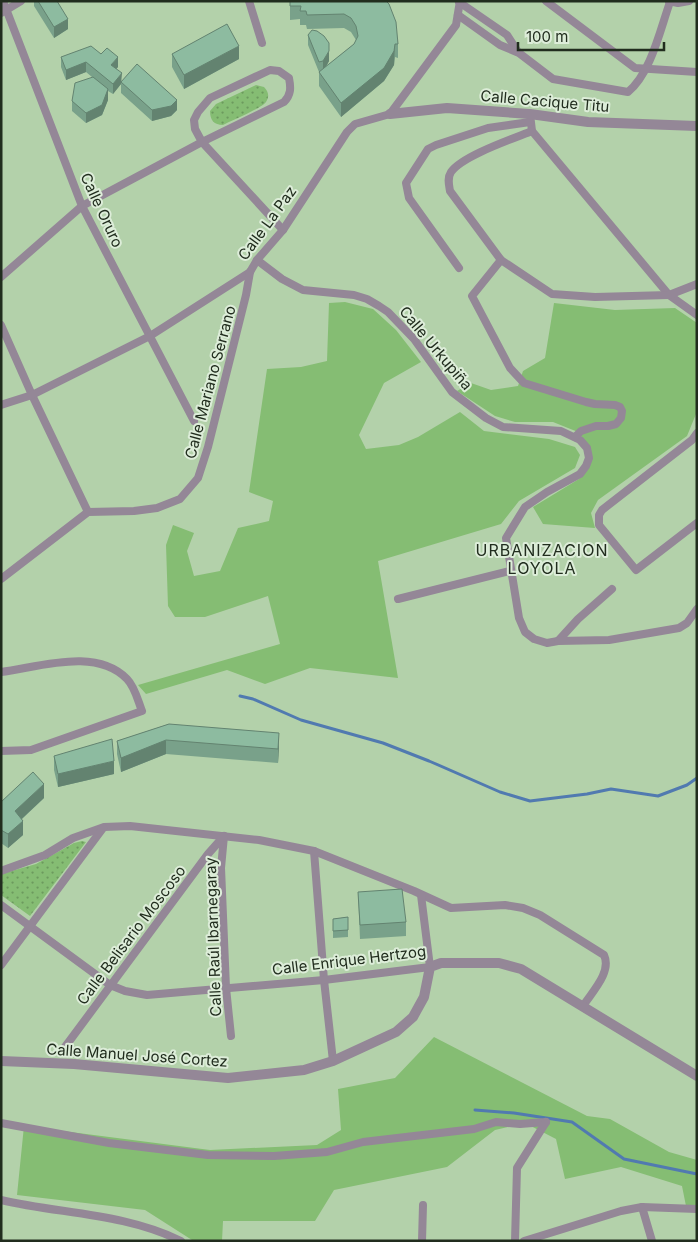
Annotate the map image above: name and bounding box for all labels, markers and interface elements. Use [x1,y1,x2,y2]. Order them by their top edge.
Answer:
scale bar [518,20,664,52]
text: 100 m [526,27,568,46]
street label: Calle Cacique Titu [480,86,610,116]
street label: Calle Oruro [76,170,128,250]
street label: Calle La Paz [234,182,300,264]
street label: Calle Urkupiña [395,302,477,394]
street label: Calle Mariano Serrano [180,303,240,461]
district label: URBANIZACION LOYOLA [476,540,608,578]
street label: Calle Raúl Ibarnegaray [201,856,225,1017]
street label: Calle Belisario Moscoso [72,862,190,1008]
street label: Calle Enrique Hertzog [271,941,427,979]
street label: Calle Manuel José Cortez [46,1039,228,1071]

